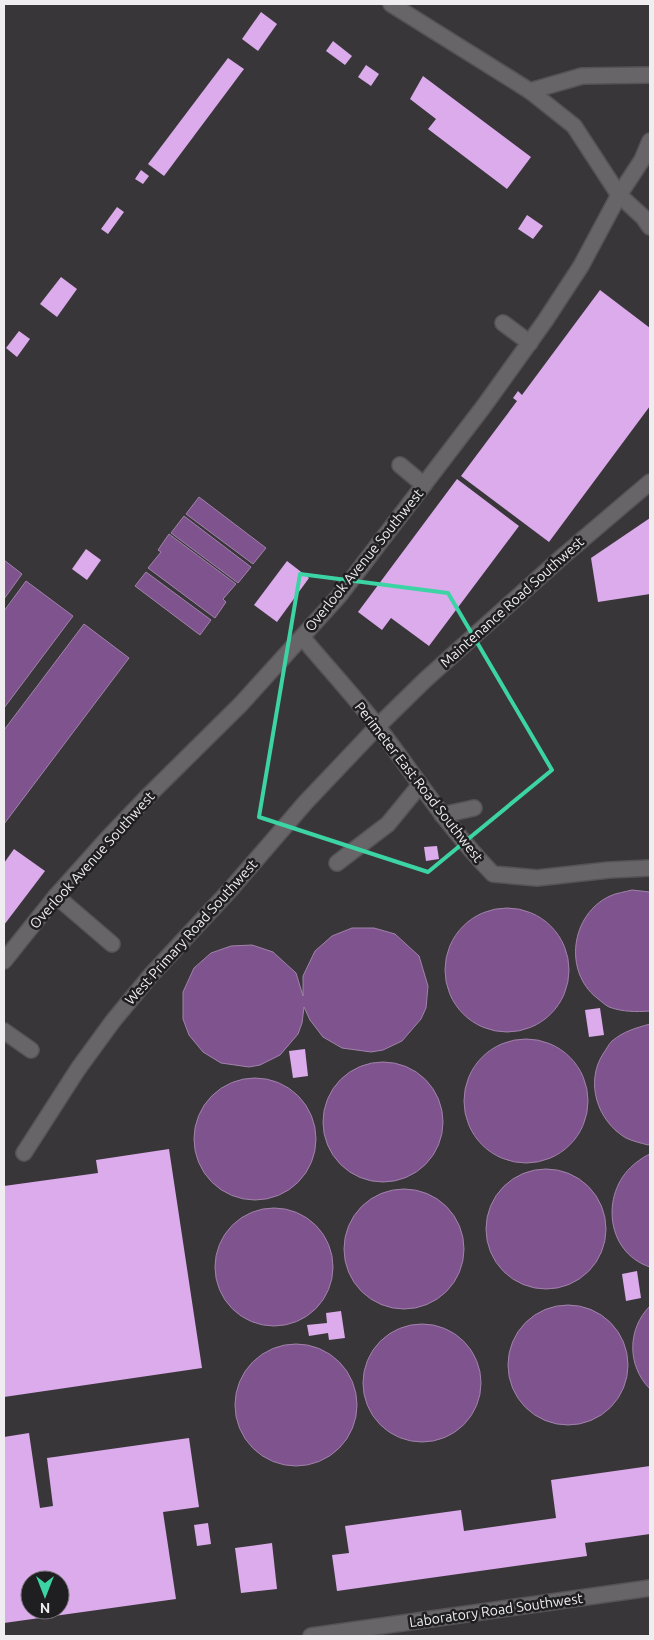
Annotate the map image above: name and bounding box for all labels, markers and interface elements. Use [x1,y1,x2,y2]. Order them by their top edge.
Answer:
street label: Overlook Avenue Southwest [302,485,427,634]
street label: Maintenance Road Southwest [437,533,587,671]
street label: Perimeter East Road Southwest [352,699,487,866]
street label: Overlook Avenue Southwest [26,788,158,932]
street label: West Primary Road Southwest [122,856,261,1008]
north arrow [20,1570,70,1620]
street label: Laboratory Road Southwest [408,1590,584,1630]
text: N [40,1600,50,1616]

